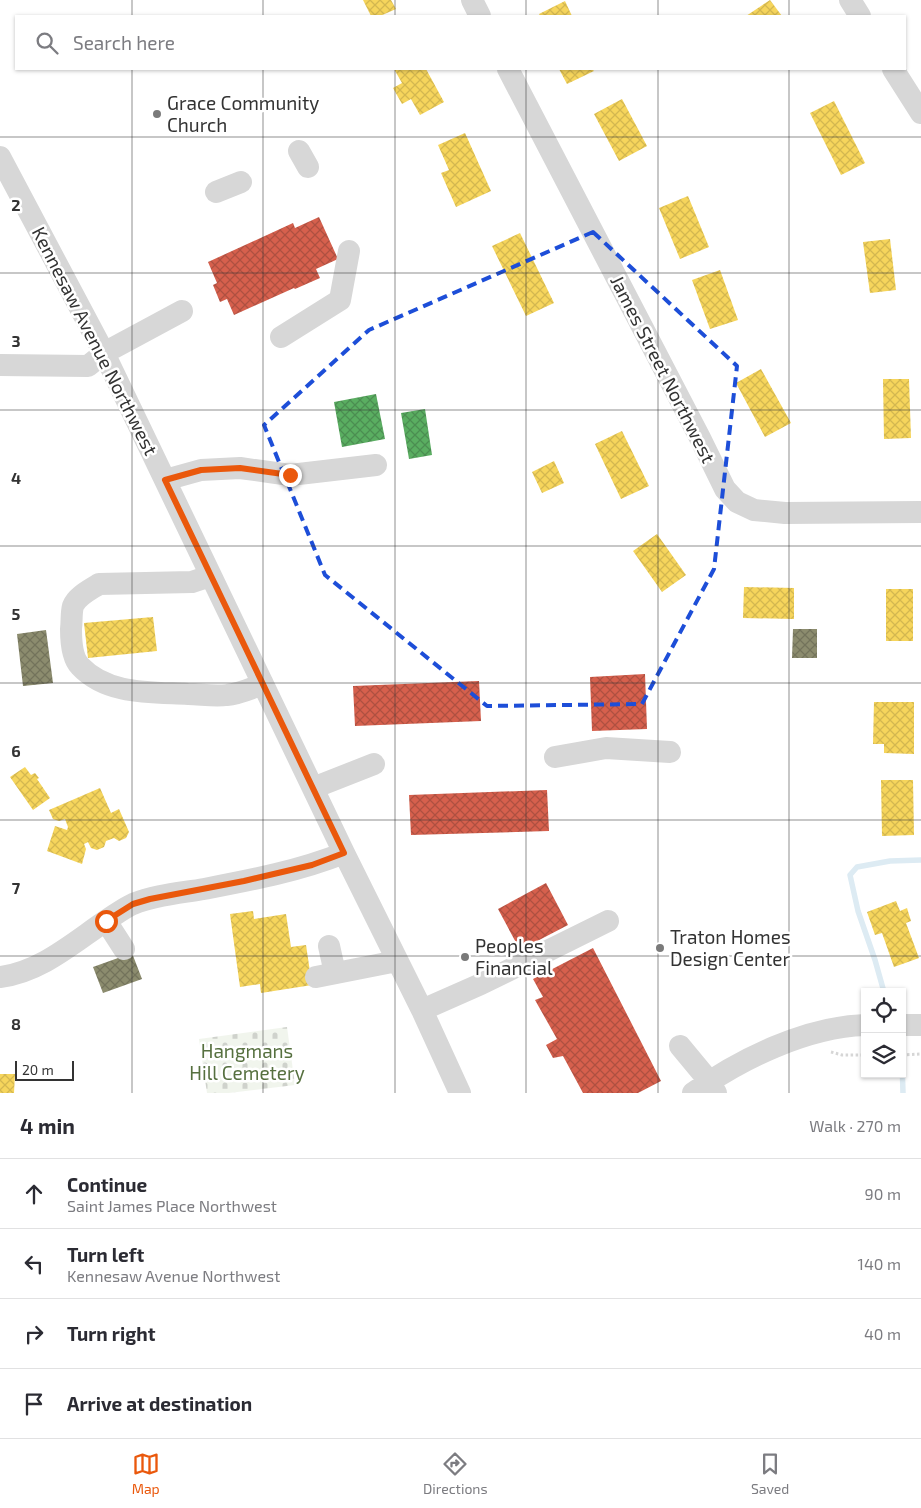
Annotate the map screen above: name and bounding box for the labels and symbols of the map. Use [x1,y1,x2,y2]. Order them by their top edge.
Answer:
place label: Grace Community Church [167,91,319,136]
marker: Grace Community Church [151,108,163,120]
text: 2 [11,195,21,214]
street label: Kennesaw Avenue Northwest [28,223,163,459]
street label: James Street Northwest [606,271,721,466]
text: 3 [11,331,21,350]
route end [279,464,302,487]
text: 4 [11,468,21,487]
text: 5 [12,604,21,623]
text: 6 [11,741,21,760]
text: 7 [12,878,21,897]
route start [95,910,118,933]
place label: Traton Homes Design Center [670,925,791,970]
place label: Peoples Financial [475,934,553,979]
marker: Traton Homes Design Center [654,942,666,954]
marker: Peoples Financial [459,951,471,963]
text: 8 [11,1014,21,1033]
park label: Hangmans Hill Cemetery [189,1039,305,1084]
scale bar [15,1058,74,1081]

